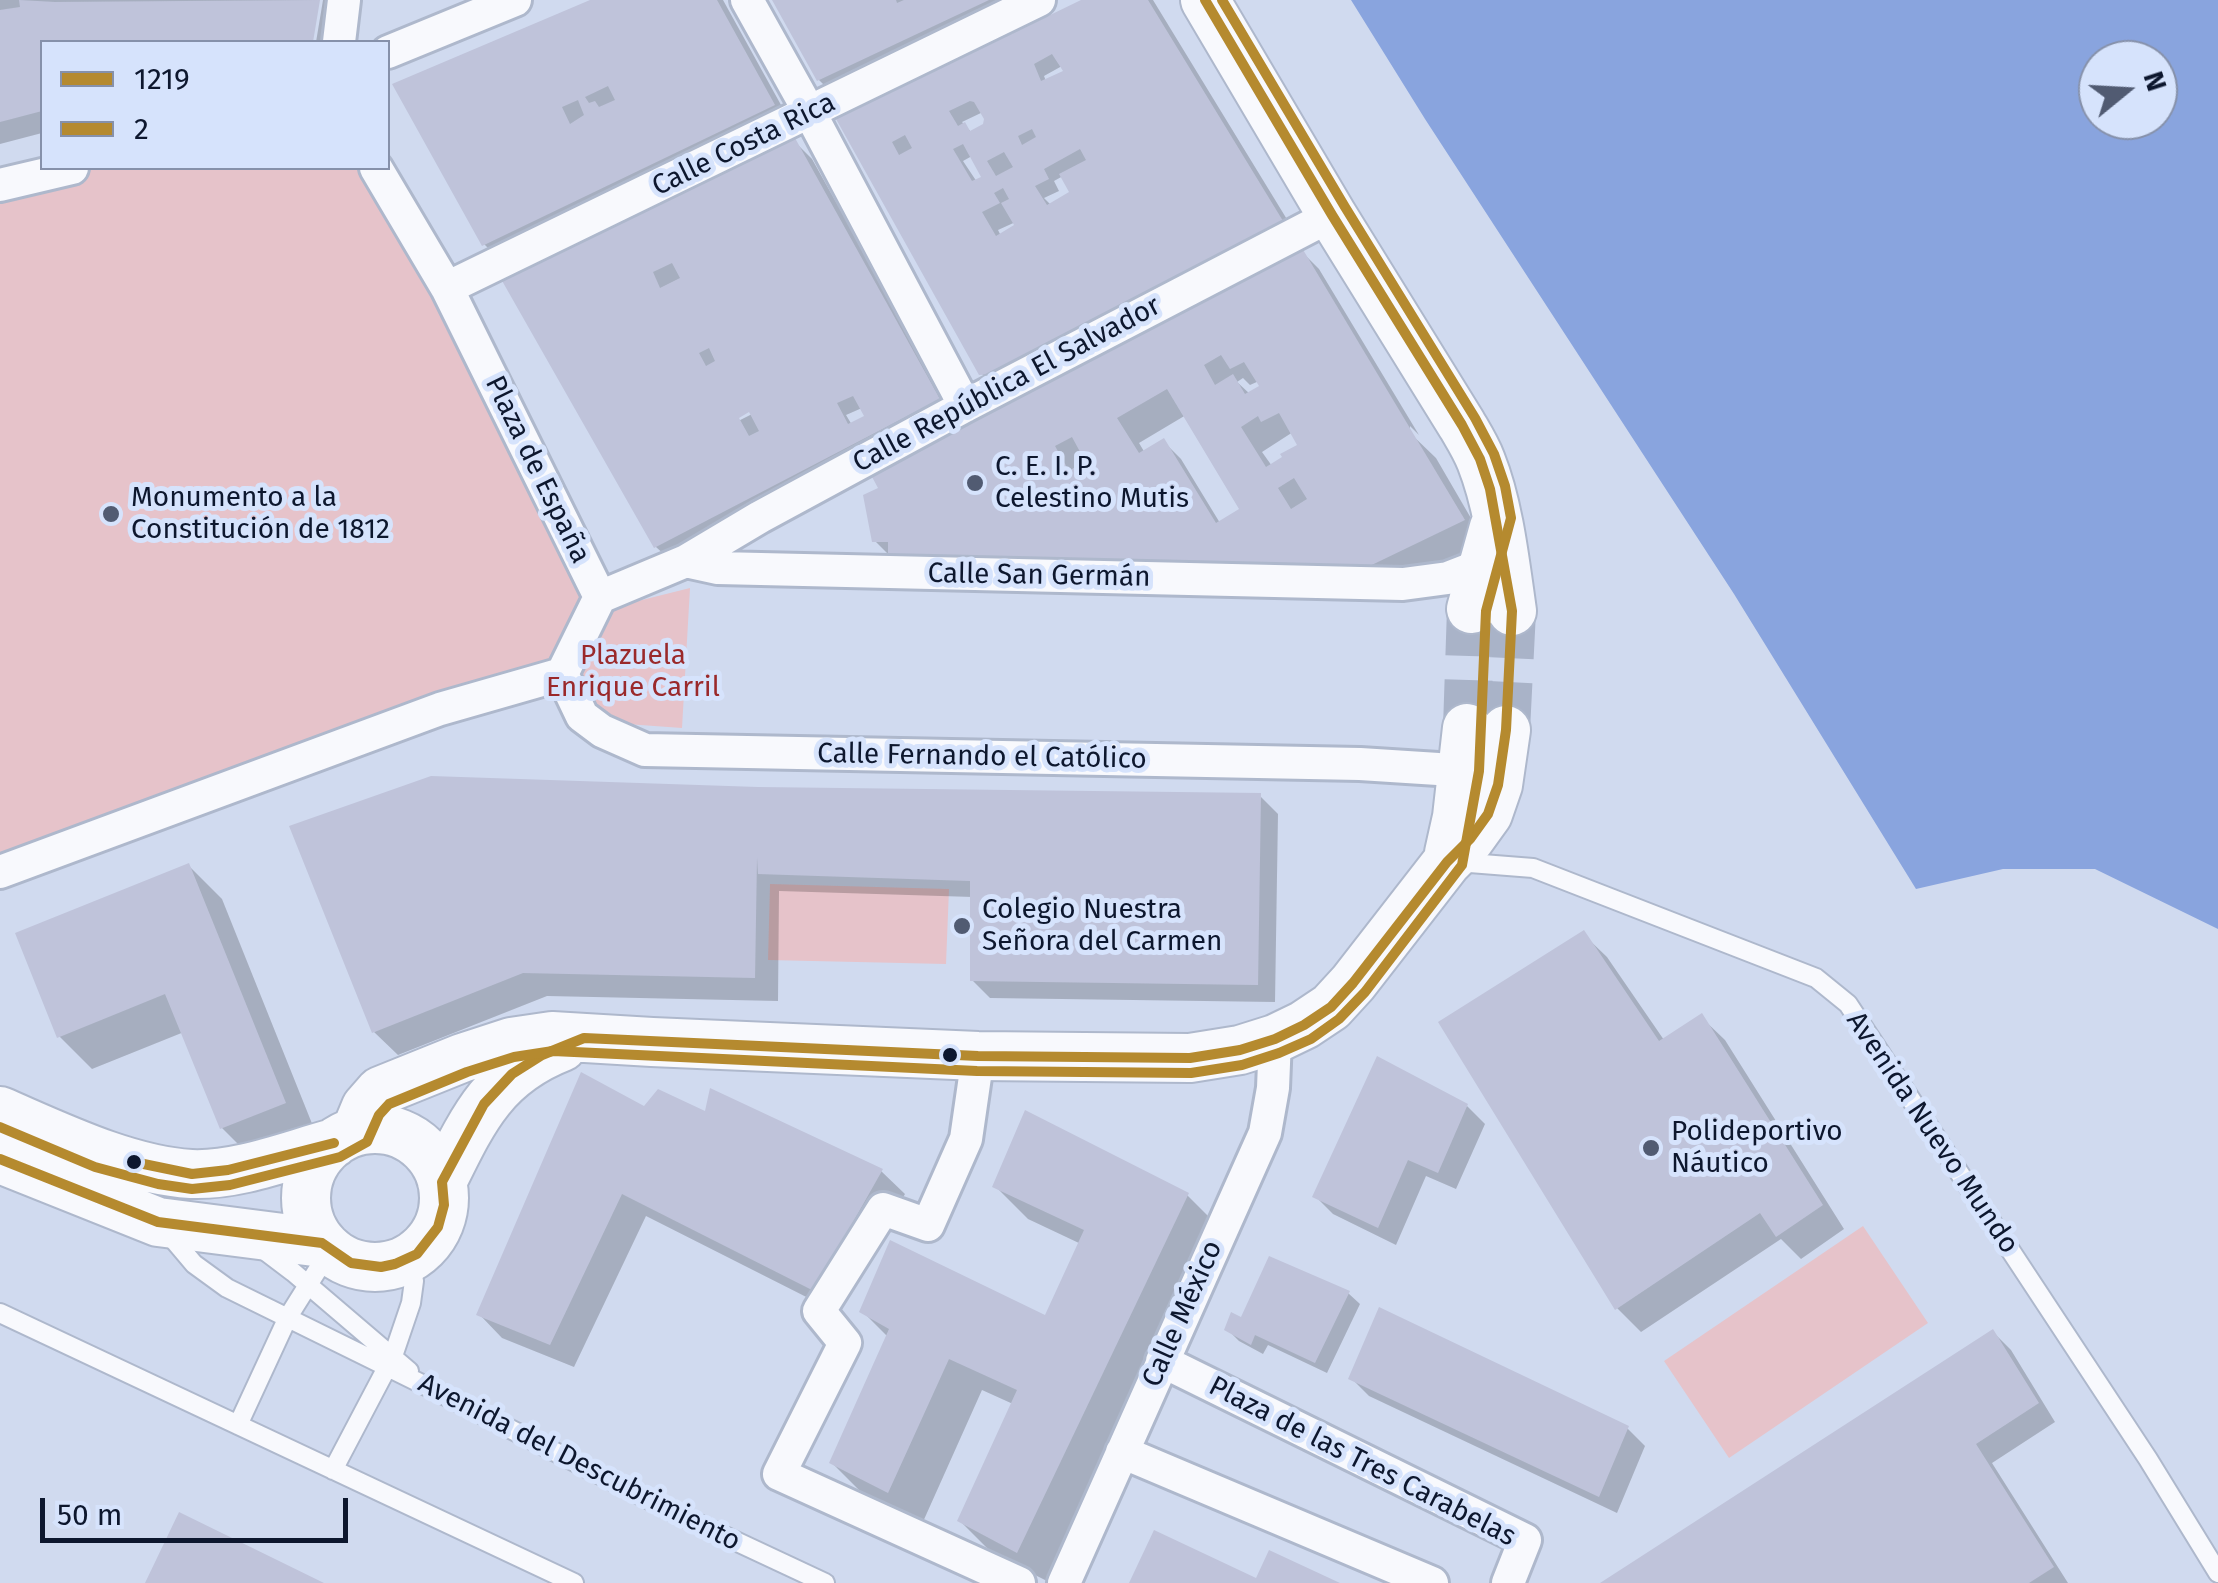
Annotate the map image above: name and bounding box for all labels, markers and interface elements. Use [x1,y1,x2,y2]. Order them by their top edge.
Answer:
legend [40,40,390,170]
north arrow [2078,40,2178,140]
text: 1219 [134,61,190,97]
text: N [2137,67,2174,95]
street label: Calle Costa Rica [647,86,841,204]
text: 2 [134,111,149,147]
street label: Calle República El Salvador [847,290,1167,480]
street label: Plaza de España [477,371,597,569]
place label: C. E. I. P. Celestino Mutis [995,450,1189,516]
marker: C. E. I. P. Celestino Mutis [964,472,986,494]
place label: Monumento a la Constitución de 1812 [131,481,390,547]
marker: Monumento a la Constitución de 1812 [100,503,122,525]
street label: Calle San Germán [927,557,1151,595]
park label: Plazuela Enrique Carril [546,639,720,705]
street label: Calle Fernando el Católico [817,737,1147,777]
place label: Colegio Nuestra Señora del Carmen [982,893,1222,959]
marker: Colegio Nuestra Señora del Carmen [951,915,973,937]
street label: Avenida Nuevo Mundo [1839,1006,2025,1260]
unlabelled marker [940,1045,960,1065]
place label: Polideportivo Náutico [1671,1115,1843,1181]
marker: Polideportivo Náutico [1640,1137,1662,1159]
unlabelled marker [124,1152,144,1172]
street label: Calle México [1136,1236,1230,1392]
street label: Avenida del Descubrimiento [412,1367,746,1559]
street label: Plaza de las Tres Carabelas [1203,1370,1521,1554]
scale bar [45,1478,352,1540]
text: 50 m [57,1497,122,1533]

